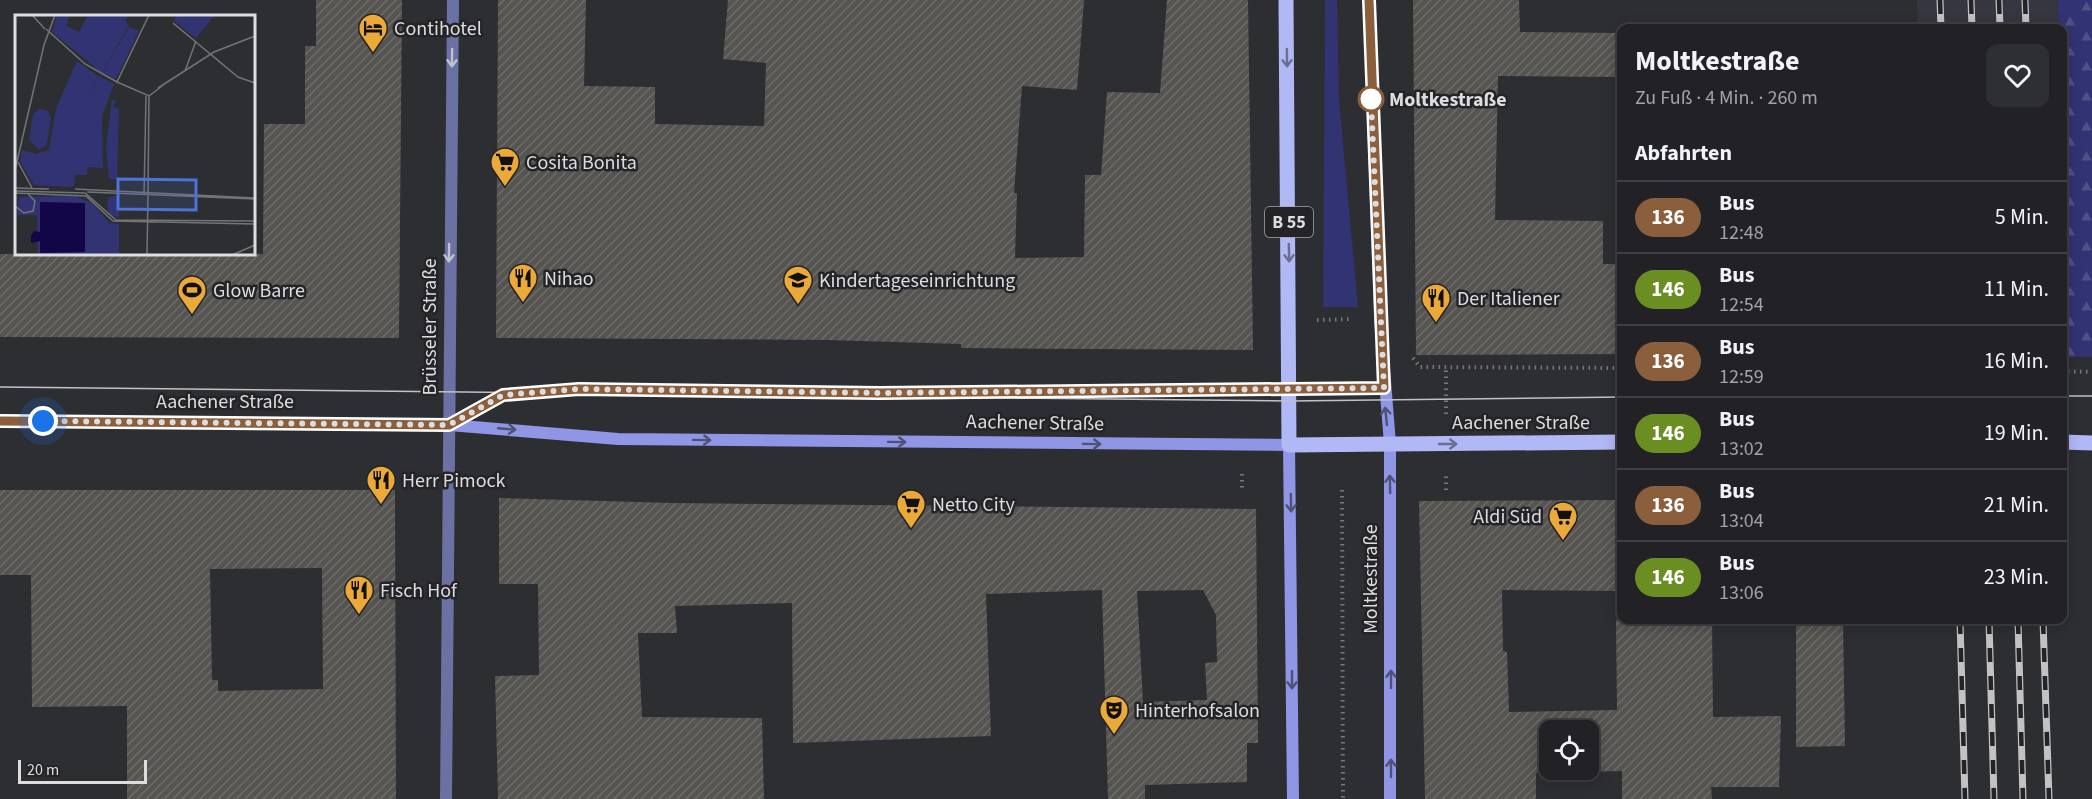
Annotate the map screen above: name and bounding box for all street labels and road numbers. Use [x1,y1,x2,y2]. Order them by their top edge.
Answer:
road number: B 55 [1265,207,1313,237]
street label: Brüsseler Straße [416,258,444,396]
street label: Aachener Straße [156,388,294,416]
street label: Aachener Straße [966,408,1104,438]
street label: Aachener Straße [1452,409,1590,437]
street label: Moltkestraße [1357,524,1385,634]

